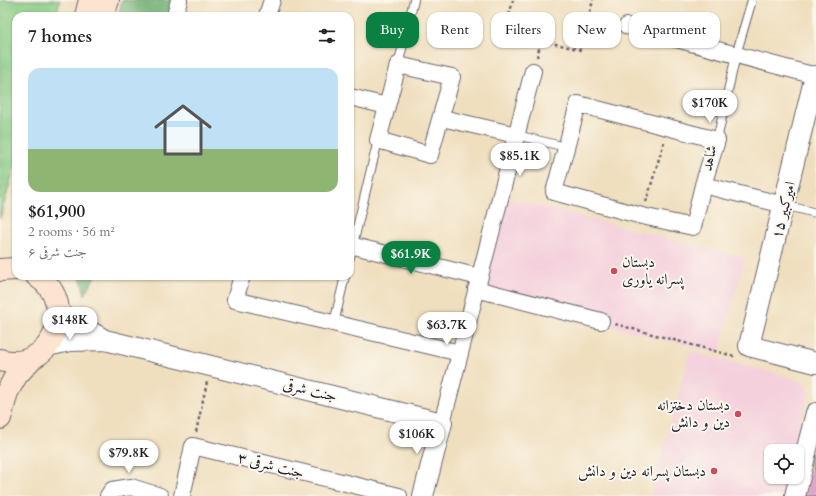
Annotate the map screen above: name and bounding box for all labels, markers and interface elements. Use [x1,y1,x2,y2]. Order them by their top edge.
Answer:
chip: Buy [366,12,419,48]
chip: Rent [427,12,483,48]
chip: Filters [491,12,555,48]
chip: New [563,12,621,48]
chip: Apartment [629,12,720,48]
text: 7 homes [28,25,92,48]
icon: filters [316,25,338,47]
pin: $170K [682,90,738,124]
icon: home [147,94,219,166]
text: $170K [691,94,729,112]
pin: $85.1K [487,143,553,177]
street label: شاهد [697,143,721,173]
text: $85.1K [500,147,540,165]
street label: امیرکبیر ۱۵ [766,179,800,241]
text: $61,900 [28,200,85,223]
text: 2 rooms · 56 m² [28,223,115,241]
pin: $61.9K [378,241,444,275]
text: جنت شرقی ۶ [28,243,87,261]
text: $61.9K [391,245,431,263]
place label: دبستان پسرانه یاوری [622,252,684,290]
marker: دبستان پسرانه یاوری [609,266,619,276]
pin: $148K [42,307,98,341]
text: $148K [51,311,89,329]
pin: $63.7K [414,312,480,346]
text: $63.7K [427,316,467,334]
street label: جنت شرقی [281,374,339,406]
place label: دبستان دختزانه دین و دانش [657,395,730,432]
marker: دبستان دختزانه دین و دانش [733,409,743,419]
pin: $106K [389,421,445,455]
text: $106K [398,425,436,443]
pin: $79.8K [96,440,162,474]
text: $79.8K [109,444,149,462]
map controls [764,444,804,484]
button: locate [764,444,804,484]
street label: جنت شرقی ۳ [236,447,306,483]
place label: دبستان پسرانه دین و دانش [578,461,706,482]
marker: دبستان پسرانه دین و دانش [709,466,719,476]

